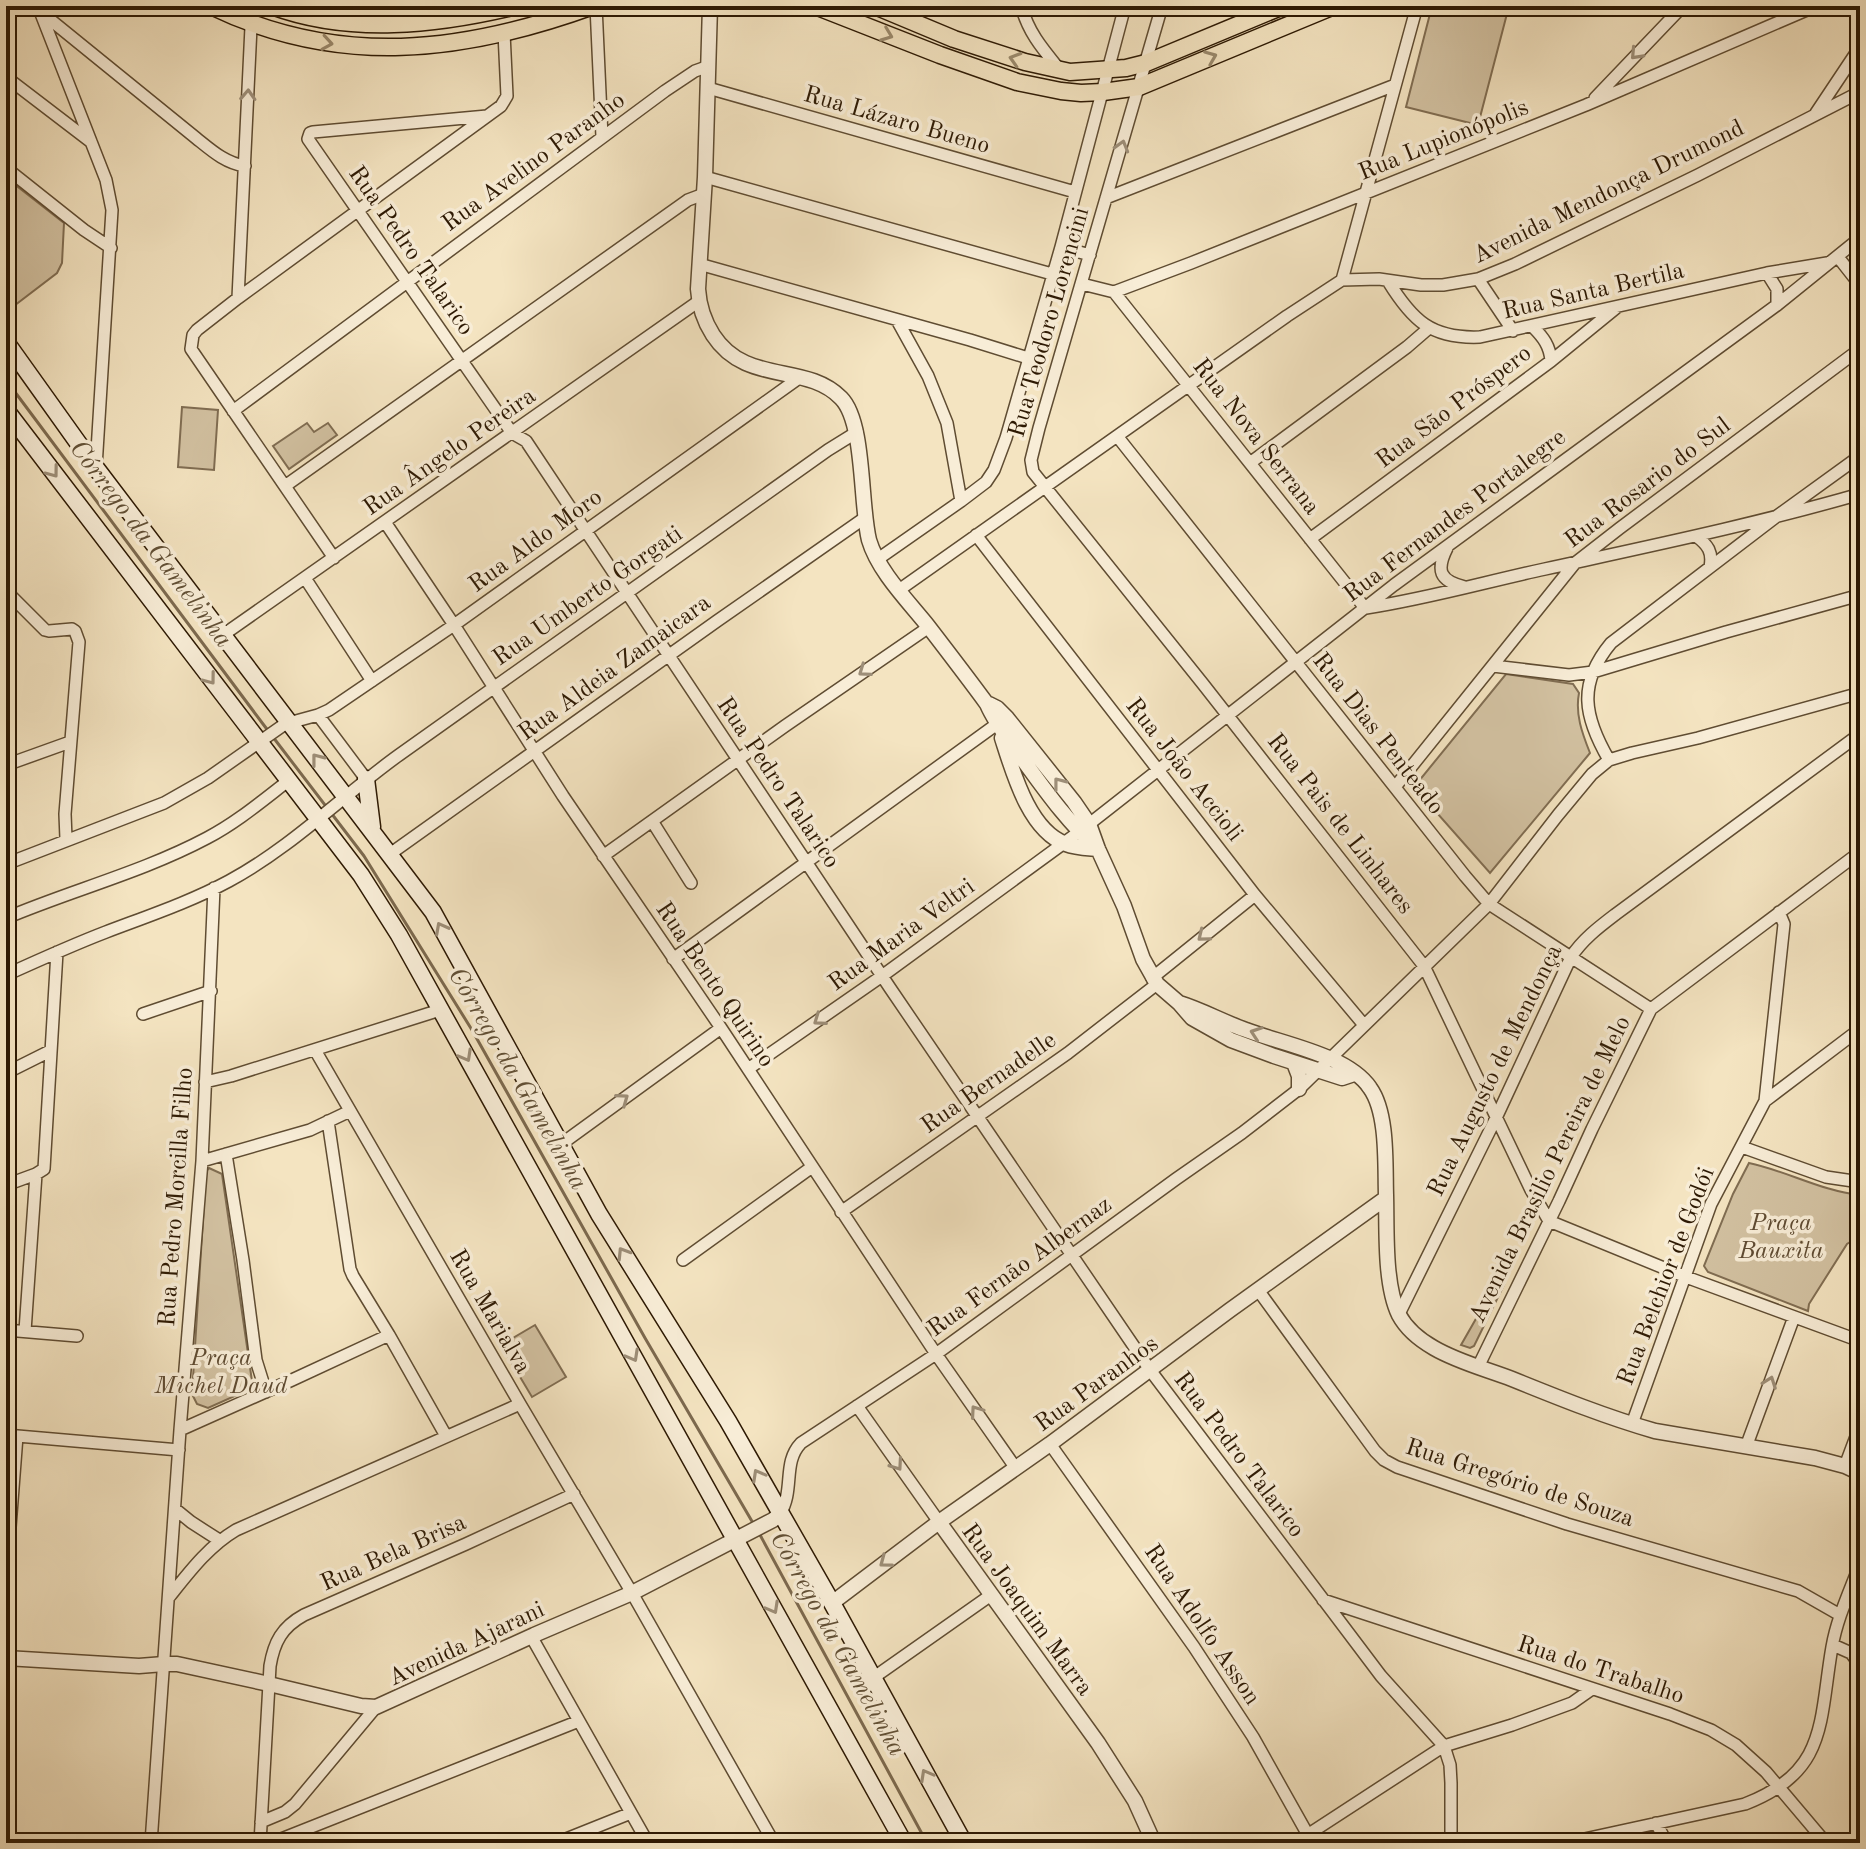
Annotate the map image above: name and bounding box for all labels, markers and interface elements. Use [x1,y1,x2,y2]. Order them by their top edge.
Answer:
one-way arrow [879,25,893,42]
one-way arrow [321,34,334,51]
one-way arrow [1631,45,1646,59]
one-way arrow [1203,50,1217,67]
one-way arrow [1009,52,1023,68]
street label: Rua Lázaro Bueno [801,83,992,159]
one-way arrow [240,88,257,101]
street label: Rua Avelino Paranho [438,88,630,237]
street label: Rua Lupionópolis [1355,96,1532,186]
street label: Avenida Mendonça Drumond [1470,117,1748,269]
one-way arrow [1113,140,1129,154]
street label: Rua Pedro Talarico [343,162,478,340]
street label: Rua Teodoro Lorencini [1006,205,1094,440]
street label: Rua Santa Bertila [1500,259,1687,325]
street label: Rua São Próspero [1372,342,1536,474]
street label: Rua Nova Serrana [1187,355,1324,520]
street label: Rua Ângelo Pereira [357,381,541,521]
street label: Rua Rosario do Sul [1561,414,1735,553]
street label: Rua Fernandes Portalegre [1340,426,1571,608]
water label: Córrego da Gamelinha [64,436,237,653]
one-way arrow [44,463,58,478]
street label: Rua Aldo Moro [465,485,607,598]
street label: Rua Umberto Gorgati [489,522,687,671]
street label: Rua Aldeia Zamaicara [515,591,716,746]
street label: Rua Dias Penteado [1307,649,1448,819]
one-way arrow [859,662,873,677]
one-way arrow [201,670,215,685]
street label: Rua Pedro Talarico [711,693,843,873]
street label: Rua João Accioli [1120,694,1247,846]
street label: Rua Pais de Linhares [1262,730,1417,919]
one-way arrow [313,753,327,768]
one-way arrow [1054,777,1068,792]
street label: Rua Maria Veltri [825,875,980,996]
street label: Rua Bento Quirino [650,898,778,1072]
one-way arrow [436,922,451,936]
one-way arrow [1198,926,1212,941]
street label: Rua Augusto de Mendonça [1424,941,1567,1201]
water label: Córrego da Gamelinha [443,963,592,1195]
one-way arrow [813,1010,828,1025]
street label: Avenida Brasilio Pereira de Melo [1466,1013,1636,1327]
one-way arrow [1250,1027,1264,1043]
street label: Rua Bernadelle [917,1028,1061,1139]
one-way arrow [456,1047,472,1061]
street label: Rua Pedro Morcilla Filho [156,1067,198,1328]
one-way arrow [614,1094,629,1109]
street label: Rua Belchior de Godói [1614,1164,1720,1389]
street label: Rua Fernão Albernaz [924,1193,1117,1342]
park label: Praça Bauxita [1737,1212,1824,1264]
street label: Rua Marialva [444,1246,534,1378]
one-way arrow [617,1247,632,1261]
street label: Rua Paranhos [1031,1332,1163,1437]
park label: Praça Michel Daud [154,1347,288,1399]
one-way arrow [623,1347,639,1362]
street label: Rua Pedro Talarico [1169,1368,1308,1542]
one-way arrow [1760,1376,1777,1390]
one-way arrow [971,1405,986,1419]
street label: Rua Gregório de Souza [1402,1436,1637,1532]
one-way arrow [887,1456,902,1470]
one-way arrow [752,1469,768,1483]
street label: Rua Bela Brisa [317,1511,470,1597]
street label: Rua Joaquim Marra [956,1520,1097,1701]
water label: Córrego da Gamelinha [765,1527,910,1761]
street label: Rua Adolfo Asson [1139,1540,1264,1710]
one-way arrow [879,1553,894,1567]
street label: Avenida Ajarani [385,1598,548,1691]
one-way arrow [763,1600,778,1614]
street label: Rua do Trabalho [1514,1633,1687,1709]
one-way arrow [921,1768,936,1783]

